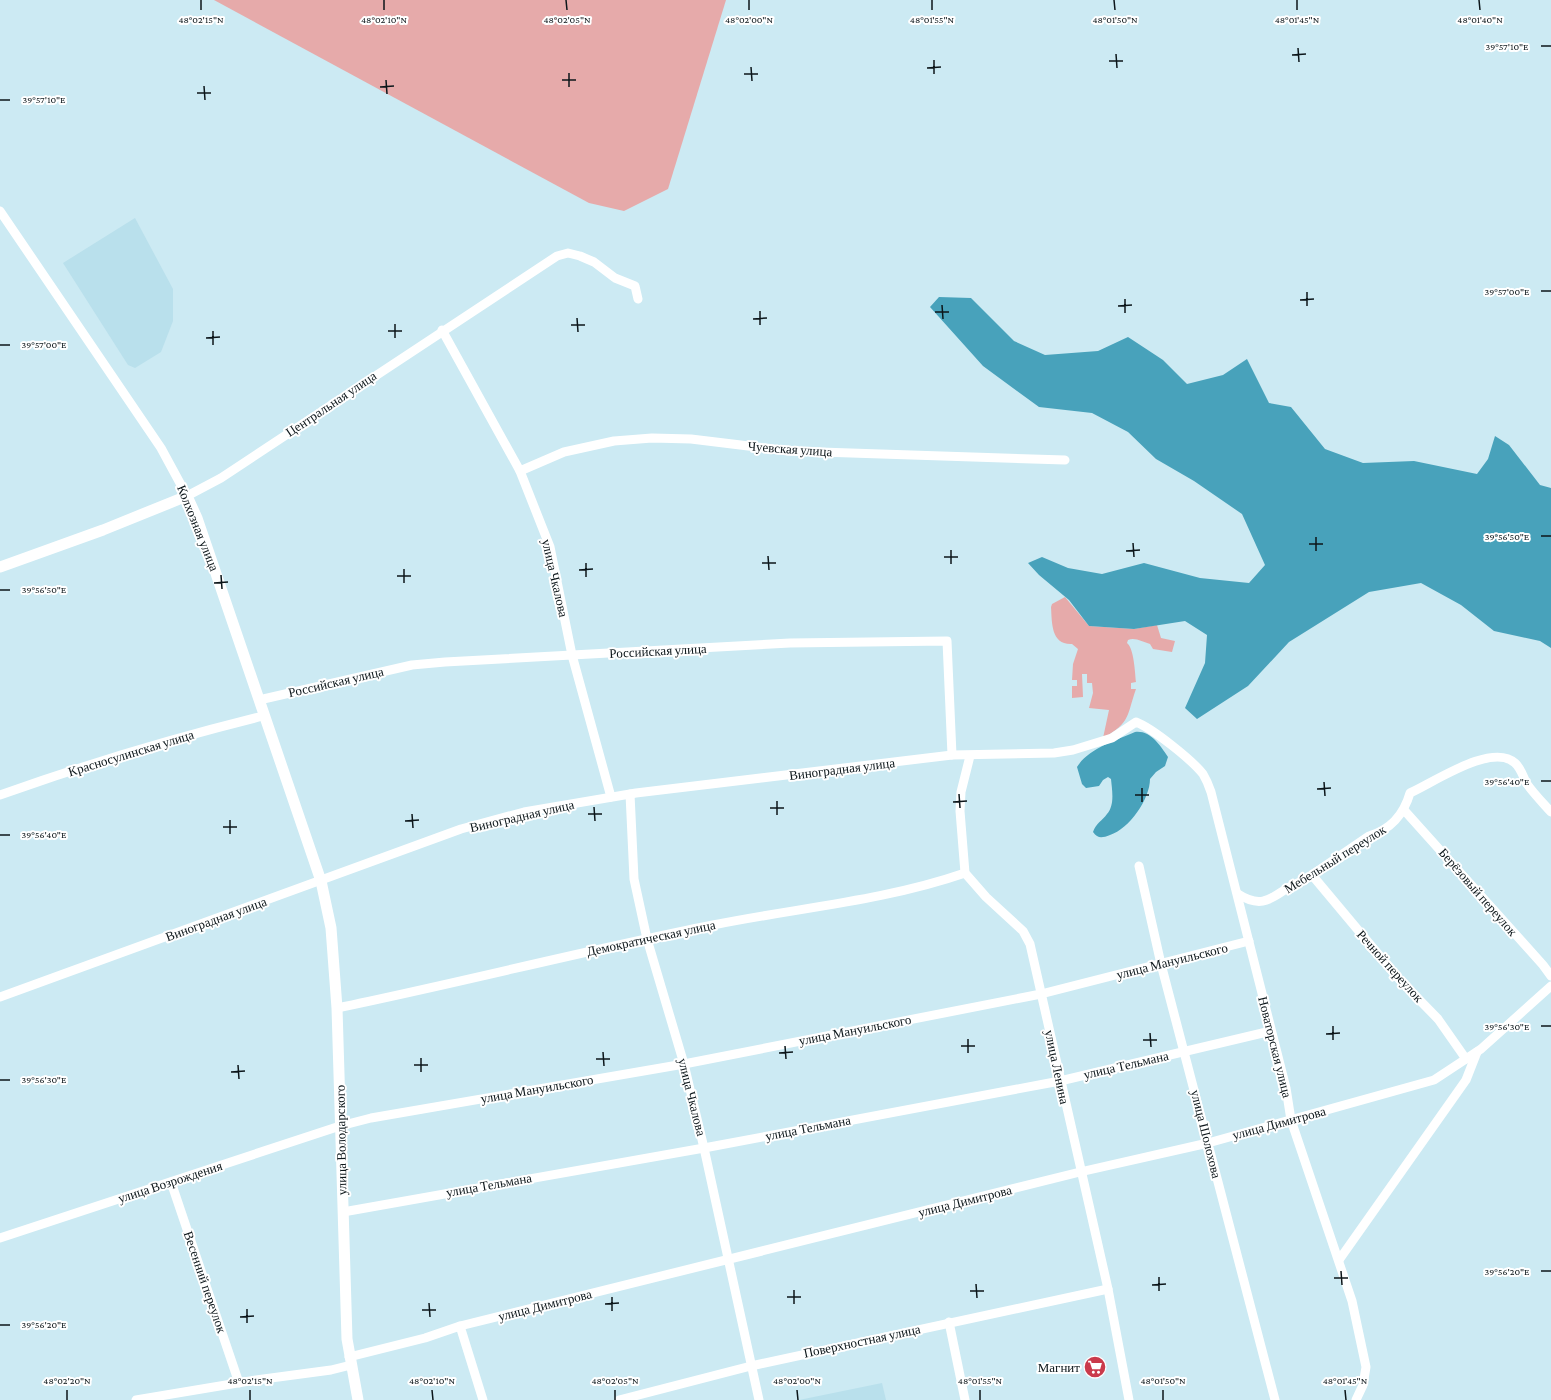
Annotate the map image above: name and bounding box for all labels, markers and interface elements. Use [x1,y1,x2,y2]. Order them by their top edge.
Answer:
text: 48°02'15"N [178,14,224,25]
text: 48°02'10"N [361,14,407,25]
text: 48°02'05"N [543,14,591,25]
text: 48°02'00"N [725,14,773,25]
text: 48°01'55"N [910,14,955,25]
text: 48°01'50"N [1092,14,1138,25]
text: 48°01'45"N [1275,14,1320,25]
text: 48°01'40"N [1457,14,1503,25]
text: 39°57'10"E [1485,41,1529,52]
text: 39°57'10"E [22,94,66,105]
text: 39°57'00"E [1484,286,1530,297]
text: 39°57'00"E [21,339,67,350]
street label: Центральная улица [283,368,379,440]
street label: Чуевская улица [747,439,833,459]
street label: Колхозная улица [174,483,222,574]
text: 39°56'50"E [1485,531,1530,542]
street label: улица Чкалова [539,537,571,619]
text: 39°56'50"E [22,584,67,595]
street label: Российская улица [609,641,707,661]
street label: Российская улица [287,664,385,700]
street label: Красносулинская улица [66,727,196,779]
street label: Виноградная улица [788,755,896,783]
text: 39°56'40"E [1485,776,1530,787]
street label: Виноградная улица [468,797,576,835]
street label: Мебельный переулок [1282,821,1389,896]
text: 39°56'40"E [22,829,67,840]
street label: Берёзовый переулок [1436,845,1521,939]
street label: Виноградная улица [163,894,269,944]
street label: Демократическая улица [585,917,717,959]
street label: Речной переулок [1354,927,1427,1006]
street label: улица Мануильского [1115,940,1229,982]
street label: Новаторская улица [1255,995,1295,1099]
street label: улица Мануильского [798,1012,912,1048]
text: 39°56'30"E [1485,1021,1530,1032]
street label: улица Ленина [1042,1028,1072,1106]
street label: улица Тельмана [1082,1048,1170,1082]
street label: улица Чкалова [675,1057,709,1138]
street label: улица Мануильского [479,1072,595,1106]
text: 39°56'30"E [22,1074,67,1085]
street label: улица Володарского [333,1085,349,1195]
street label: улица Шолохова [1188,1088,1224,1180]
street label: улица Димитрова [1231,1103,1328,1143]
street label: улица Тельмана [764,1112,852,1144]
street label: улица Возрождения [116,1158,224,1206]
street label: улица Тельмана [445,1170,533,1200]
street label: улица Димитрова [917,1182,1014,1220]
street label: Весенний переулок [181,1229,230,1335]
text: 39°56'20"E [1485,1266,1530,1277]
street label: улица Димитрова [497,1286,594,1324]
text: 39°56'20"E [22,1319,67,1330]
street label: Поверхностная улица [802,1321,922,1361]
supermarket icon: Магнит [1082,1354,1108,1380]
place label: Магнит [1038,1360,1080,1375]
text: 48°02'20"N [43,1375,91,1386]
text: 48°02'15"N [227,1375,273,1386]
text: 48°02'10"N [409,1375,455,1386]
text: 48°02'05"N [591,1375,639,1386]
text: 48°02'00"N [773,1375,821,1386]
text: 48°01'55"N [958,1375,1003,1386]
text: 48°01'50"N [1140,1375,1186,1386]
text: 48°01'45"N [1323,1375,1368,1386]

